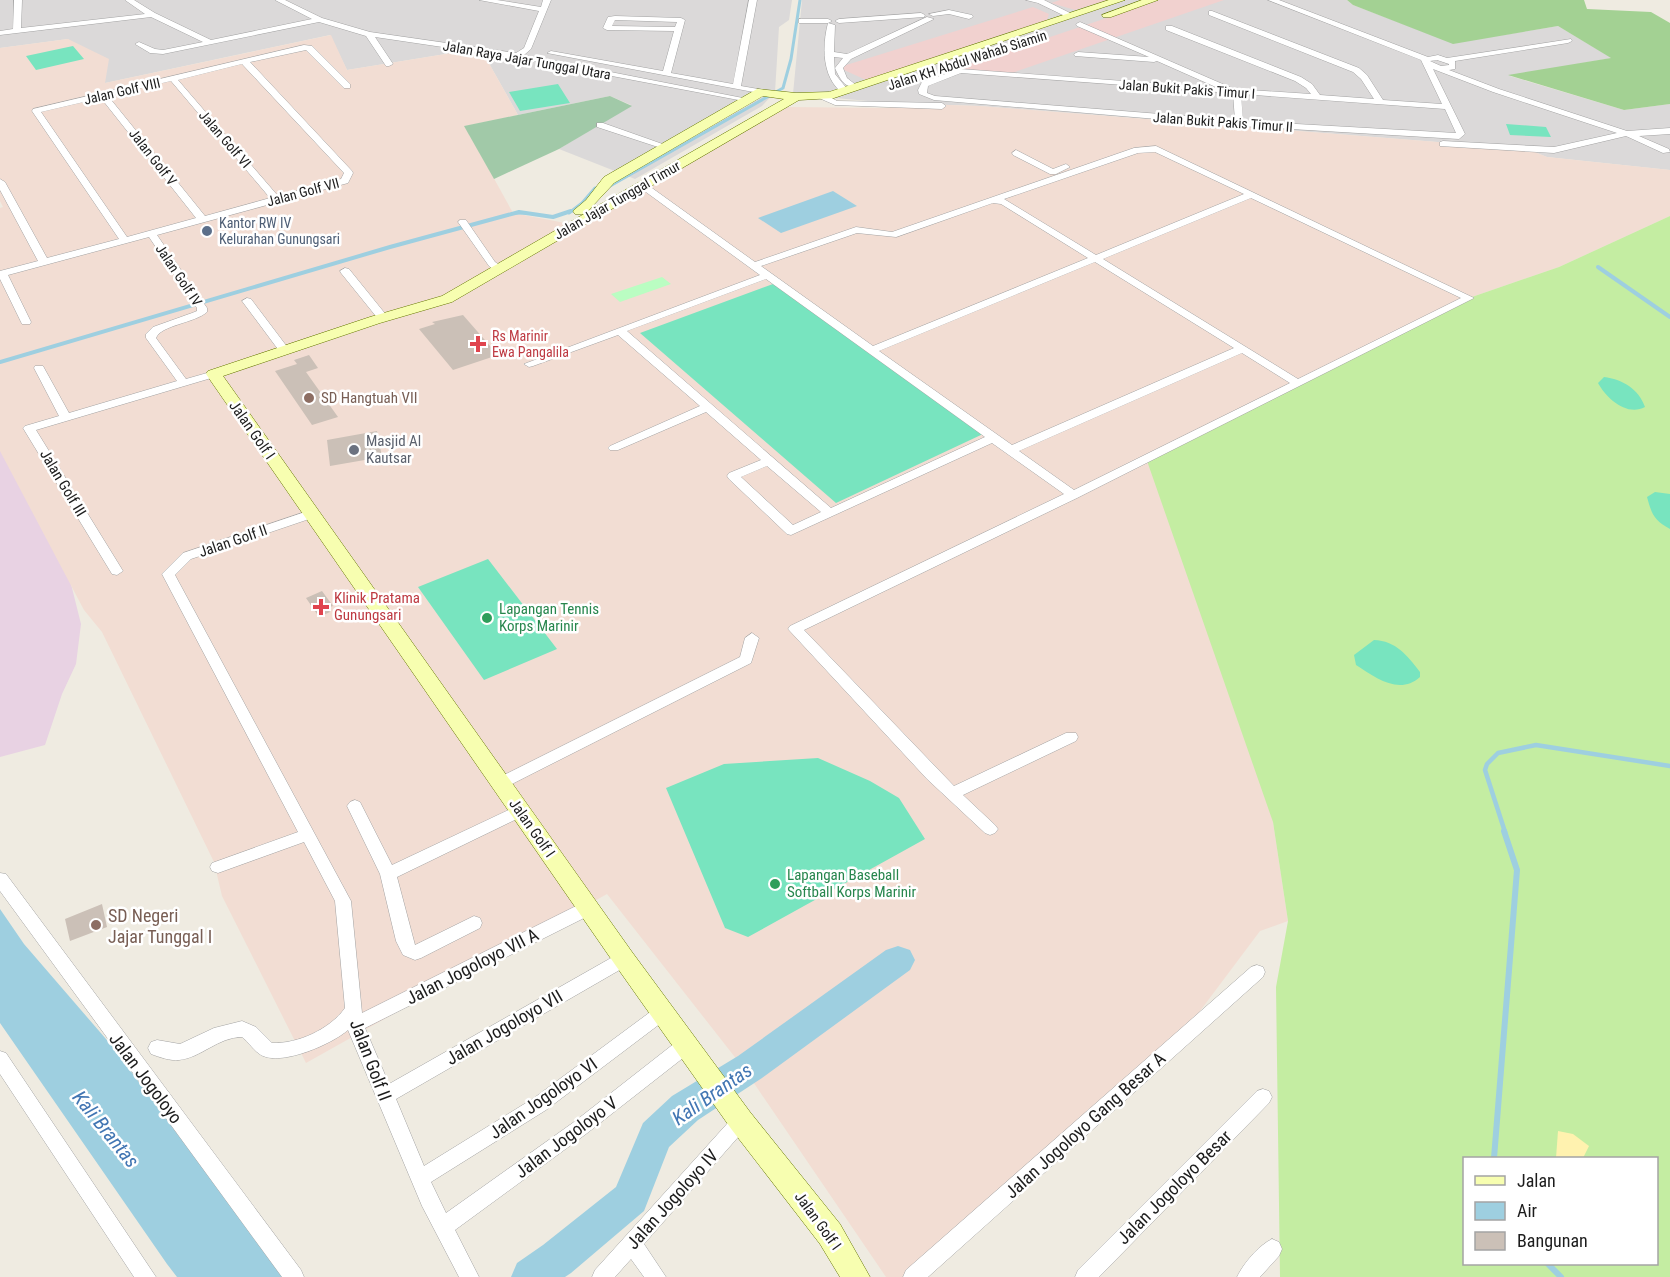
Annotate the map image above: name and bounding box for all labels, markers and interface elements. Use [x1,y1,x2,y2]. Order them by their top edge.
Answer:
street label: Jalan KH Abdul Wahab Siamin [885,27,1049,93]
street label: Jalan Raya Jajar Tunggal Utara [442,37,612,83]
street label: Jalan Golf VIII [82,74,162,108]
street label: Jalan Bukit Pakis Timur I [1118,76,1256,102]
street label: Jalan Golf VI [196,107,254,171]
street label: Jalan Bukit Pakis Timur II [1153,109,1293,135]
street label: Jalan Golf V [126,126,180,189]
street label: Jalan Jajar Tunggal Timur [551,157,683,243]
street label: Jalan Golf VII [265,175,341,209]
place label: Kantor RW IV Kelurahan Gunungsari [219,215,340,247]
marker: Kantor RW IV Kelurahan Gunungsari [200,224,214,238]
street label: Jalan Golf IV [153,241,206,309]
place label: Rs Marinir Ewa Pangalila [492,328,569,360]
marker: Rs Marinir Ewa Pangalila [469,335,487,353]
place label: SD Hangtuah VII [321,389,417,407]
marker: SD Hangtuah VII [302,391,316,405]
street label: Jalan Golf I [225,397,279,463]
place label: Masjid Al Kautsar [366,432,421,467]
marker: Masjid Al Kautsar [347,443,361,457]
street label: Jalan Golf III [36,446,90,520]
street label: Jalan Golf II [196,521,270,561]
place label: Klinik Pratama Gunungsari [334,589,420,624]
marker: Klinik Pratama Gunungsari [312,598,330,616]
place label: Lapangan Tennis Korps Marinir [499,600,599,635]
marker: Lapangan Tennis Korps Marinir [480,611,494,625]
street label: Jalan Golf I [505,795,559,861]
place label: Lapangan Baseball Softball Korps Marinir [787,866,916,901]
marker: Lapangan Baseball Softball Korps Marinir [768,877,782,891]
place label: SD Negeri Jajar Tunggal I [108,905,212,947]
marker: SD Negeri Jajar Tunggal I [89,918,103,932]
street label: Jalan Jogoloyo VII A [402,923,542,1008]
street label: Jalan Jogoloyo VII [442,985,566,1069]
street label: Jalan Golf II [346,1016,396,1104]
street label: Jalan Jogoloyo [105,1029,187,1127]
street label: Jalan Jogoloyo Gang Besar A [1001,1047,1170,1202]
street label: Jalan Jogoloyo VI [485,1053,601,1143]
water label: Kali Brantas [667,1058,757,1130]
water label: Kali Brantas [68,1086,144,1172]
street label: Jalan Jogoloyo V [511,1092,621,1182]
street label: Jalan Jogoloyo Besar [1113,1125,1236,1248]
street label: Jalan Jogoloyo IV [622,1145,722,1253]
legend [1463,1157,1658,1265]
text: Jalan [1517,1170,1556,1191]
street label: Jalan Golf I [791,1188,845,1254]
text: Air [1517,1200,1538,1221]
text: Bangunan [1517,1230,1588,1251]

